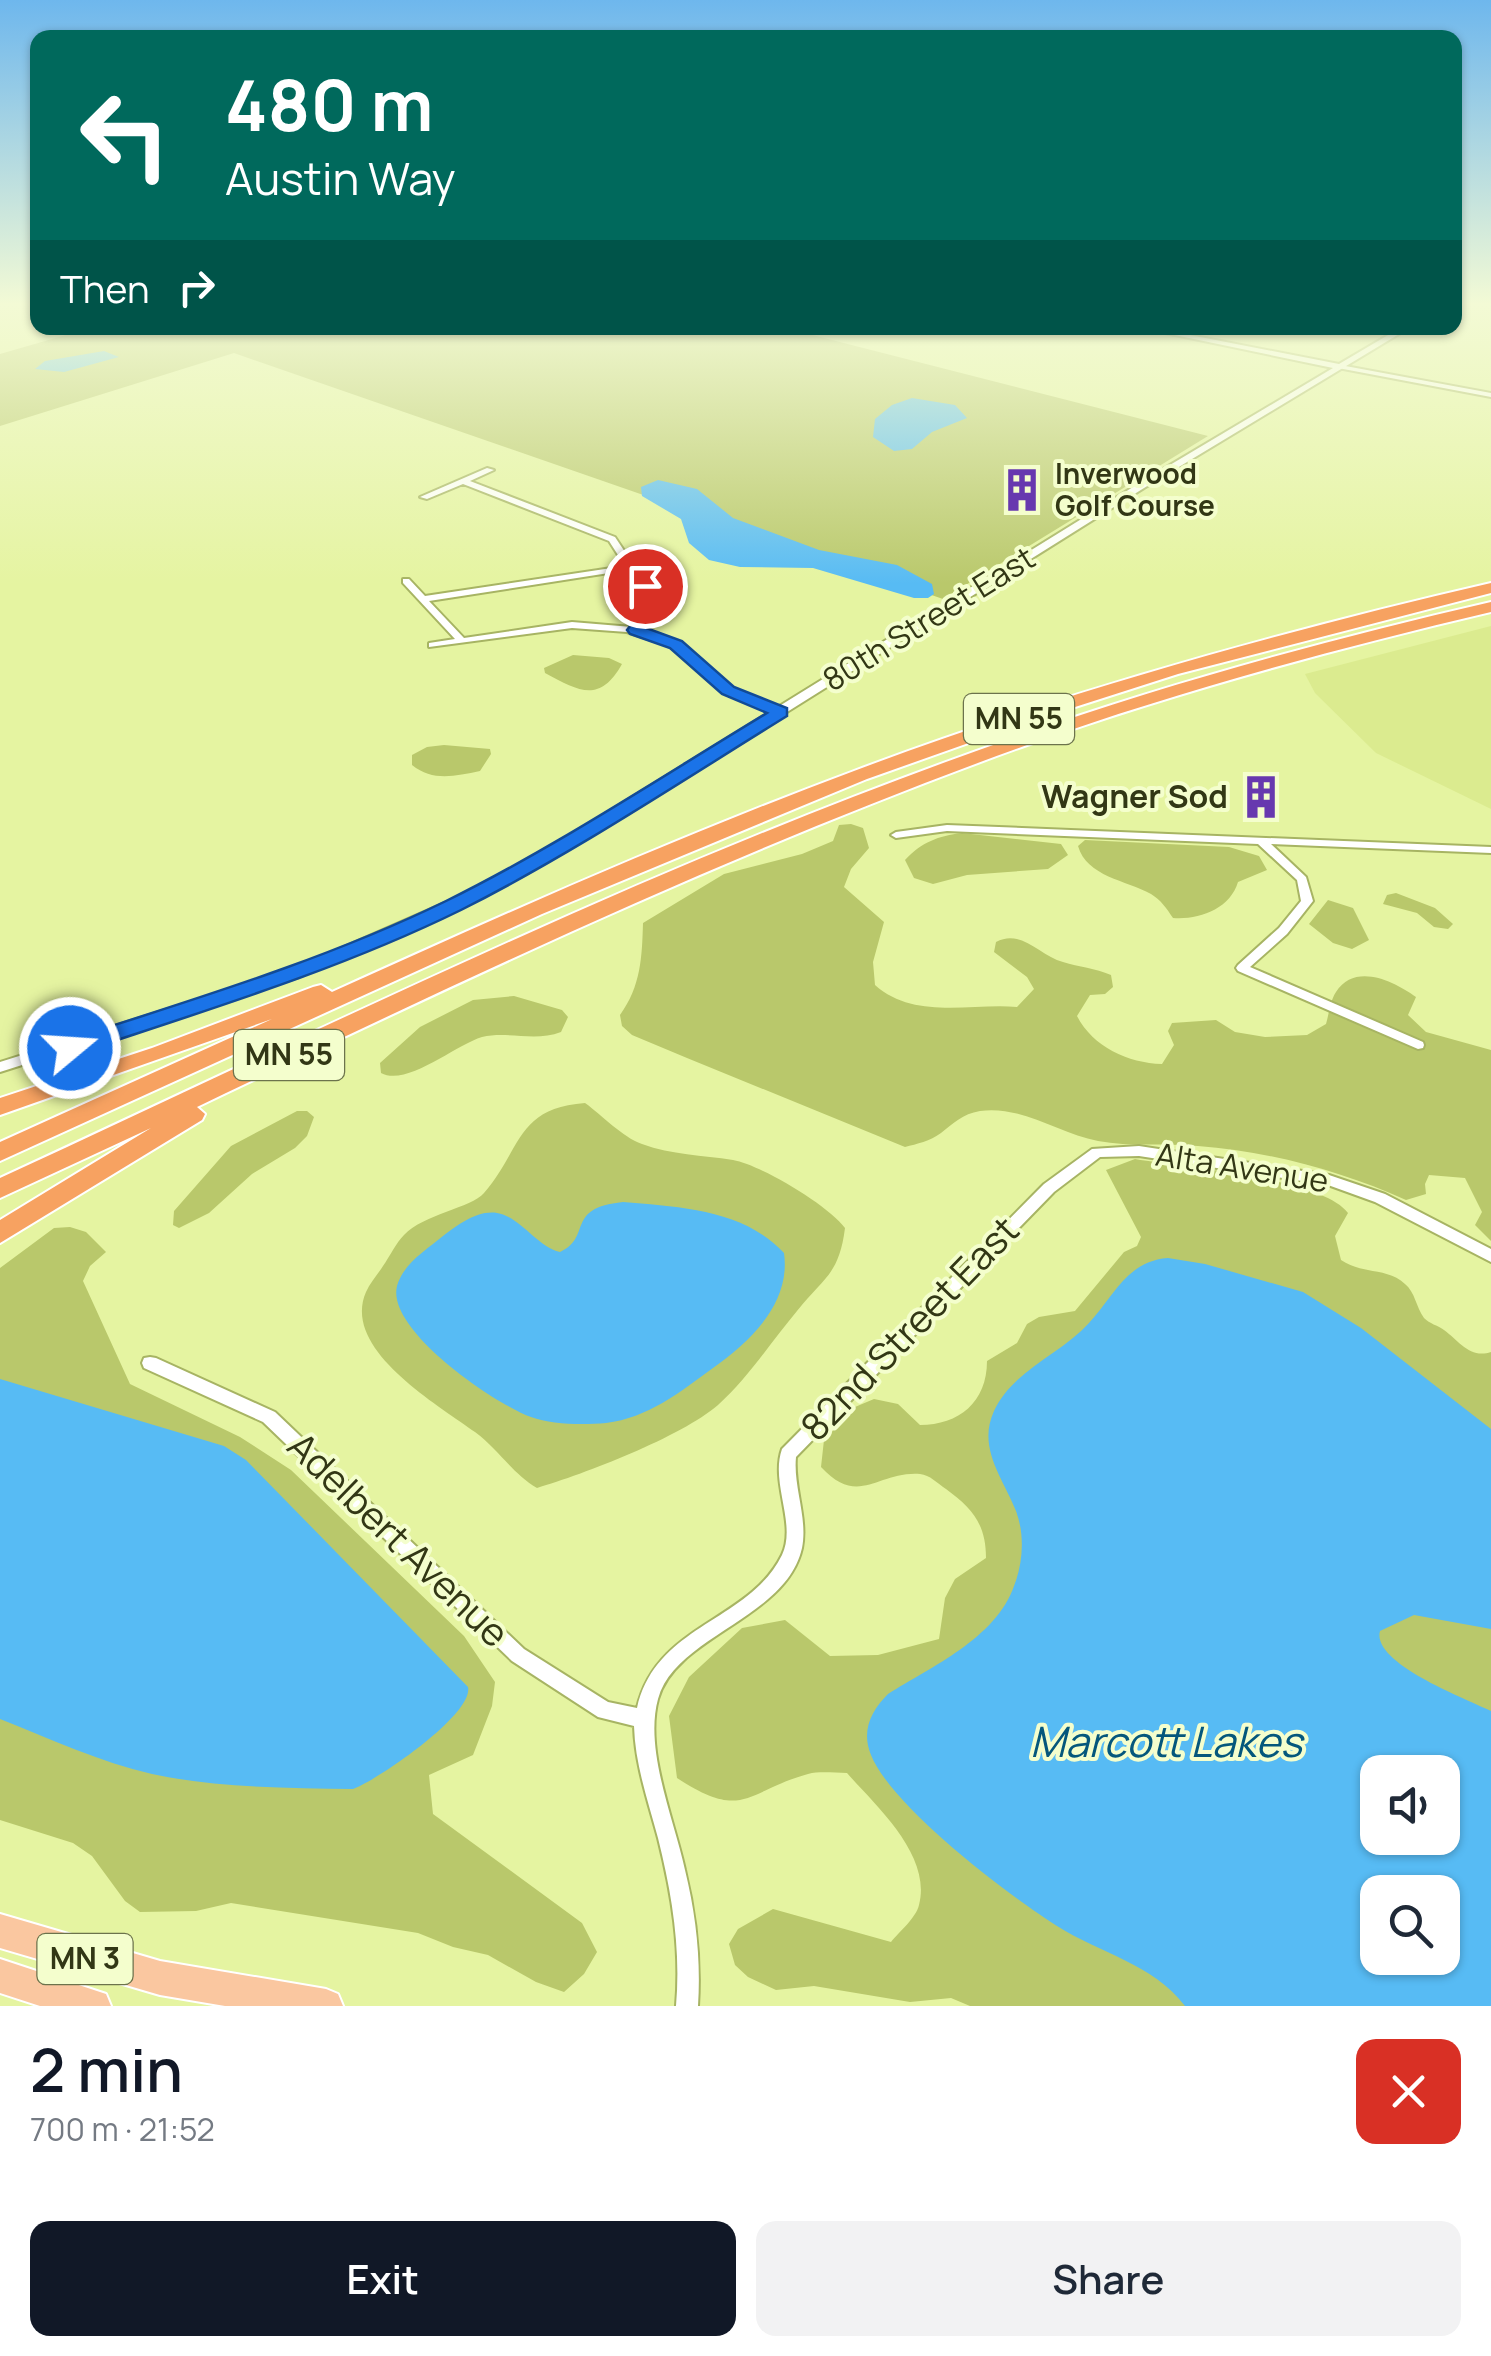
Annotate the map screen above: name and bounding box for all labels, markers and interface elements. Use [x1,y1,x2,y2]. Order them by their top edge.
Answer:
text: 480 m [225,56,433,152]
icon: left [60,70,190,200]
text: Austin Way [225,147,456,209]
icon: right [169,260,224,315]
text: Then [60,262,149,314]
place label: Inverwood Golf Course [1055,454,1215,524]
building icon: Inverwood Golf Course [998,466,1046,514]
street label: 80th Street East [814,535,1043,701]
pin [603,544,688,629]
icon: arrive [618,559,673,614]
road number: MN 55 [964,694,1074,744]
building icon: Wagner Sod [1237,773,1285,821]
place label: Wagner Sod [1041,774,1228,818]
position arrow [18,996,122,1100]
road number: MN 55 [234,1030,344,1080]
street label: Alta Avenue [1153,1132,1332,1202]
street label: 82nd Street East [788,1204,1029,1451]
street label: Adelbert Avenue [277,1419,521,1658]
water label: Marcott Lakes [1030,1712,1305,1770]
map controls [1360,1755,1460,1975]
button: sound [1360,1755,1460,1855]
button: search [1360,1875,1460,1975]
road number: MN 3 [38,1934,132,1984]
text: 2 min [30,2028,183,2110]
button: close [1356,2039,1461,2144]
text: 700 m · 21:52 [30,2107,215,2151]
button: Exit [30,2221,736,2336]
button: Share [756,2221,1461,2336]

